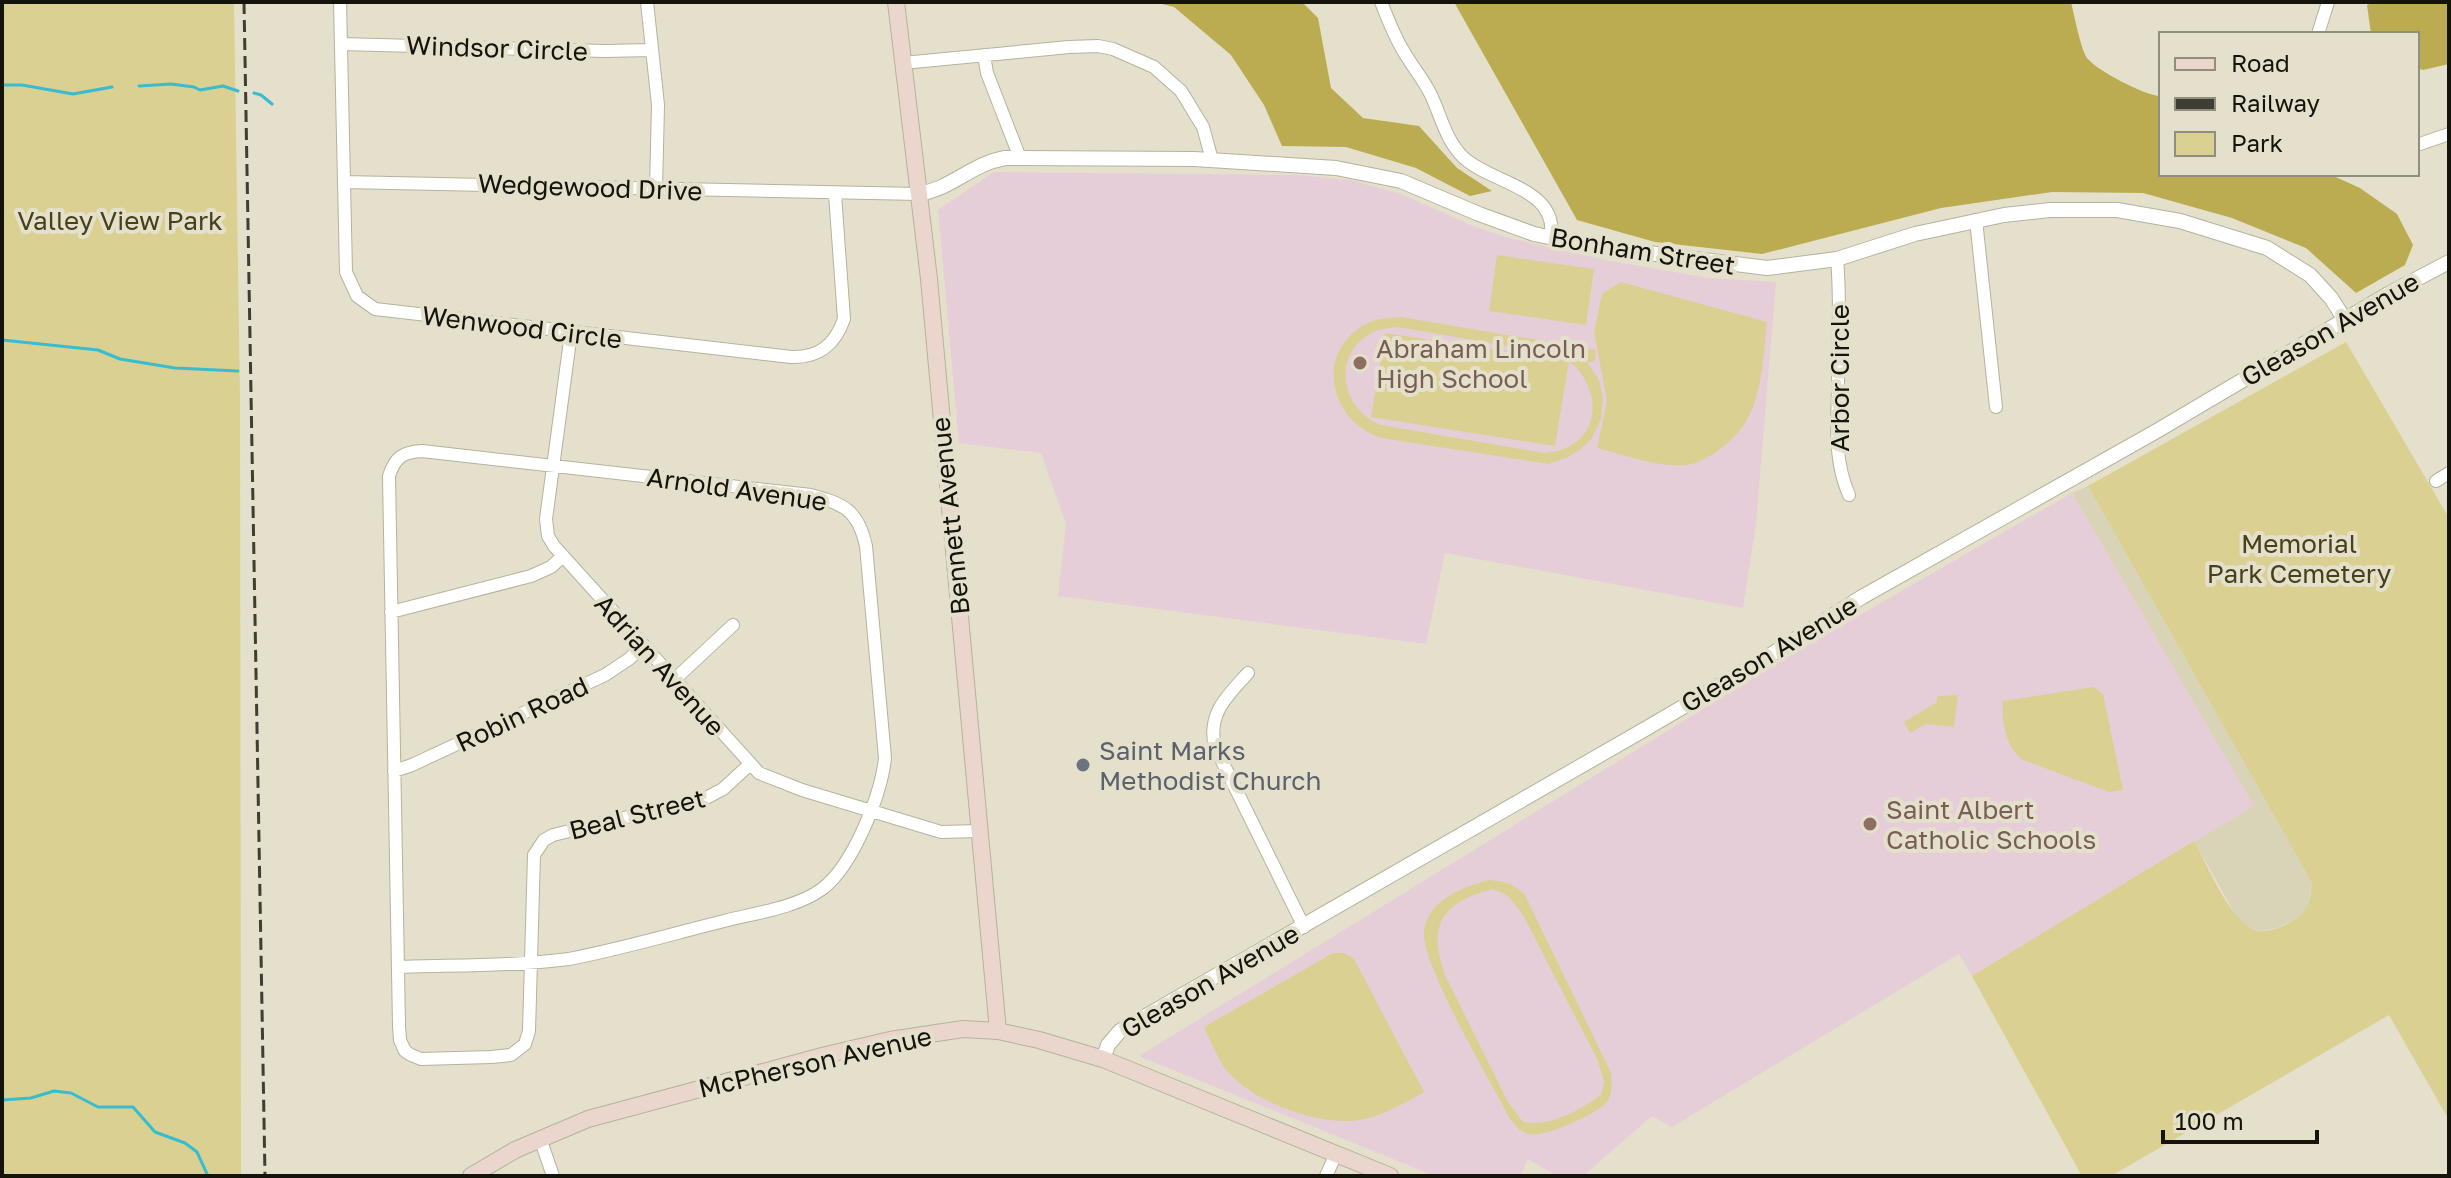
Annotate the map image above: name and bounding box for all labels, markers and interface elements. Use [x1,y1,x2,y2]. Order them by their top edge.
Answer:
street label: Windsor Circle [406,29,588,67]
legend [2159,32,2419,176]
text: Road [2231,48,2290,77]
text: Railway [2231,88,2320,117]
text: Park [2231,128,2283,157]
street label: Wedgewood Drive [477,168,703,206]
park label: Valley View Park [17,205,223,236]
street label: Bonham Street [1549,221,1737,281]
street label: Gleason Avenue [2236,266,2424,392]
street label: Wenwood Circle [420,299,624,355]
street label: Arbor Circle [1824,304,1855,452]
place label: Abraham Lincoln High School [1376,333,1586,394]
marker: Abraham Lincoln High School [1351,354,1369,372]
street label: Bennett Avenue [924,416,976,616]
street label: Arnold Avenue [645,461,829,517]
park label: Memorial Park Cemetery [2207,528,2392,589]
street label: Adrian Avenue [589,588,731,742]
street label: Gleason Avenue [1675,589,1863,719]
street label: Robin Road [451,670,593,758]
place label: Saint Marks Methodist Church [1099,735,1322,796]
marker: Saint Marks Methodist Church [1074,756,1092,774]
street label: Beal Street [566,782,708,846]
place label: Saint Albert Catholic Schools [1886,794,2096,855]
marker: Saint Albert Catholic Schools [1861,815,1879,833]
street label: Gleason Avenue [1116,918,1304,1044]
street label: McPherson Avenue [695,1020,935,1104]
scale bar [2163,1094,2317,1144]
text: 100 m [2175,1106,2244,1135]

